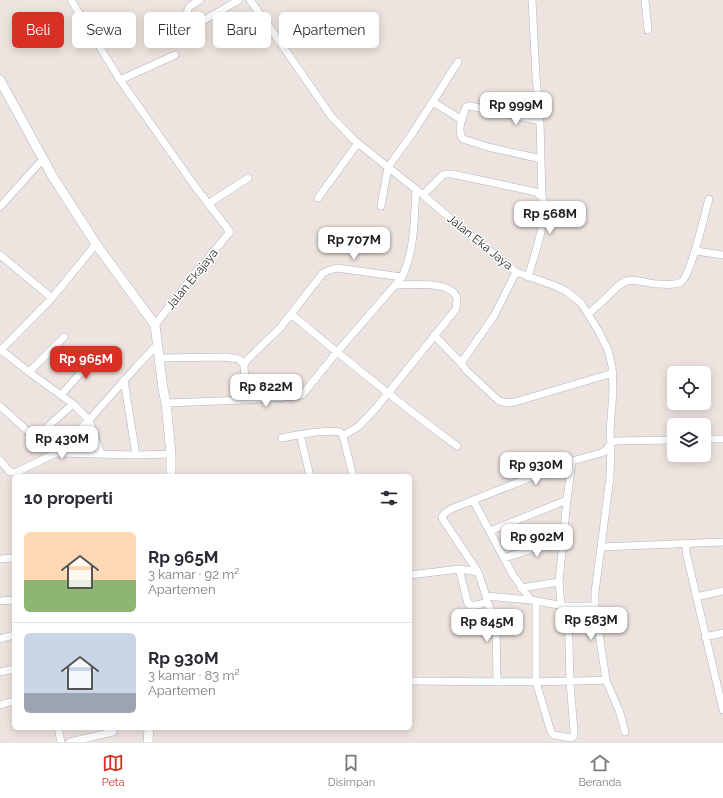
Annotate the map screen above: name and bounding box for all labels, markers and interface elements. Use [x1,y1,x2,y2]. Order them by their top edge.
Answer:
chip: Beli [12,12,64,48]
chip: Sewa [72,12,136,48]
chip: Filter [144,12,205,48]
chip: Baru [213,12,271,48]
chip: Apartemen [279,12,379,48]
pin: Rp 999M [479,92,553,126]
text: Rp 999M [489,97,543,112]
pin: Rp 568M [513,201,587,235]
text: Rp 568M [523,206,577,221]
street label: Jalan Eka Jaya [445,211,515,273]
pin: Rp 707M [317,227,391,261]
text: Rp 707M [327,232,381,247]
street label: Jalan Ekajaya [163,246,221,312]
pin: Rp 965M [49,346,123,380]
text: Rp 965M [59,351,113,366]
map controls [667,366,711,462]
button: locate [667,366,711,410]
pin: Rp 822M [229,374,303,408]
text: Rp 822M [239,379,293,394]
button: layers [667,418,711,462]
pin: Rp 430M [25,426,99,460]
text: Rp 430M [35,431,89,446]
pin: Rp 930M [499,452,573,486]
text: Rp 930M [509,457,563,472]
icon: filters [378,487,400,509]
text: 10 properti [24,488,113,508]
pin: Rp 902M [500,524,574,558]
text: Rp 902M [510,529,564,544]
text: Rp 965M [148,547,219,567]
icon: home [56,548,104,596]
text: 3 kamar · 92 m² [148,567,239,582]
text: Apartemen [148,582,216,597]
pin: Rp 583M [554,607,628,641]
pin: Rp 845M [450,609,524,643]
text: Rp 583M [564,612,618,627]
text: Rp 845M [460,614,514,629]
text: Rp 930M [148,648,219,668]
icon: home [56,649,104,697]
text: 3 kamar · 83 m² [148,668,240,683]
text: Apartemen [148,683,216,698]
tab: Peta [102,752,124,789]
tab: Disimpan [328,752,375,789]
tab: Beranda [578,752,621,789]

